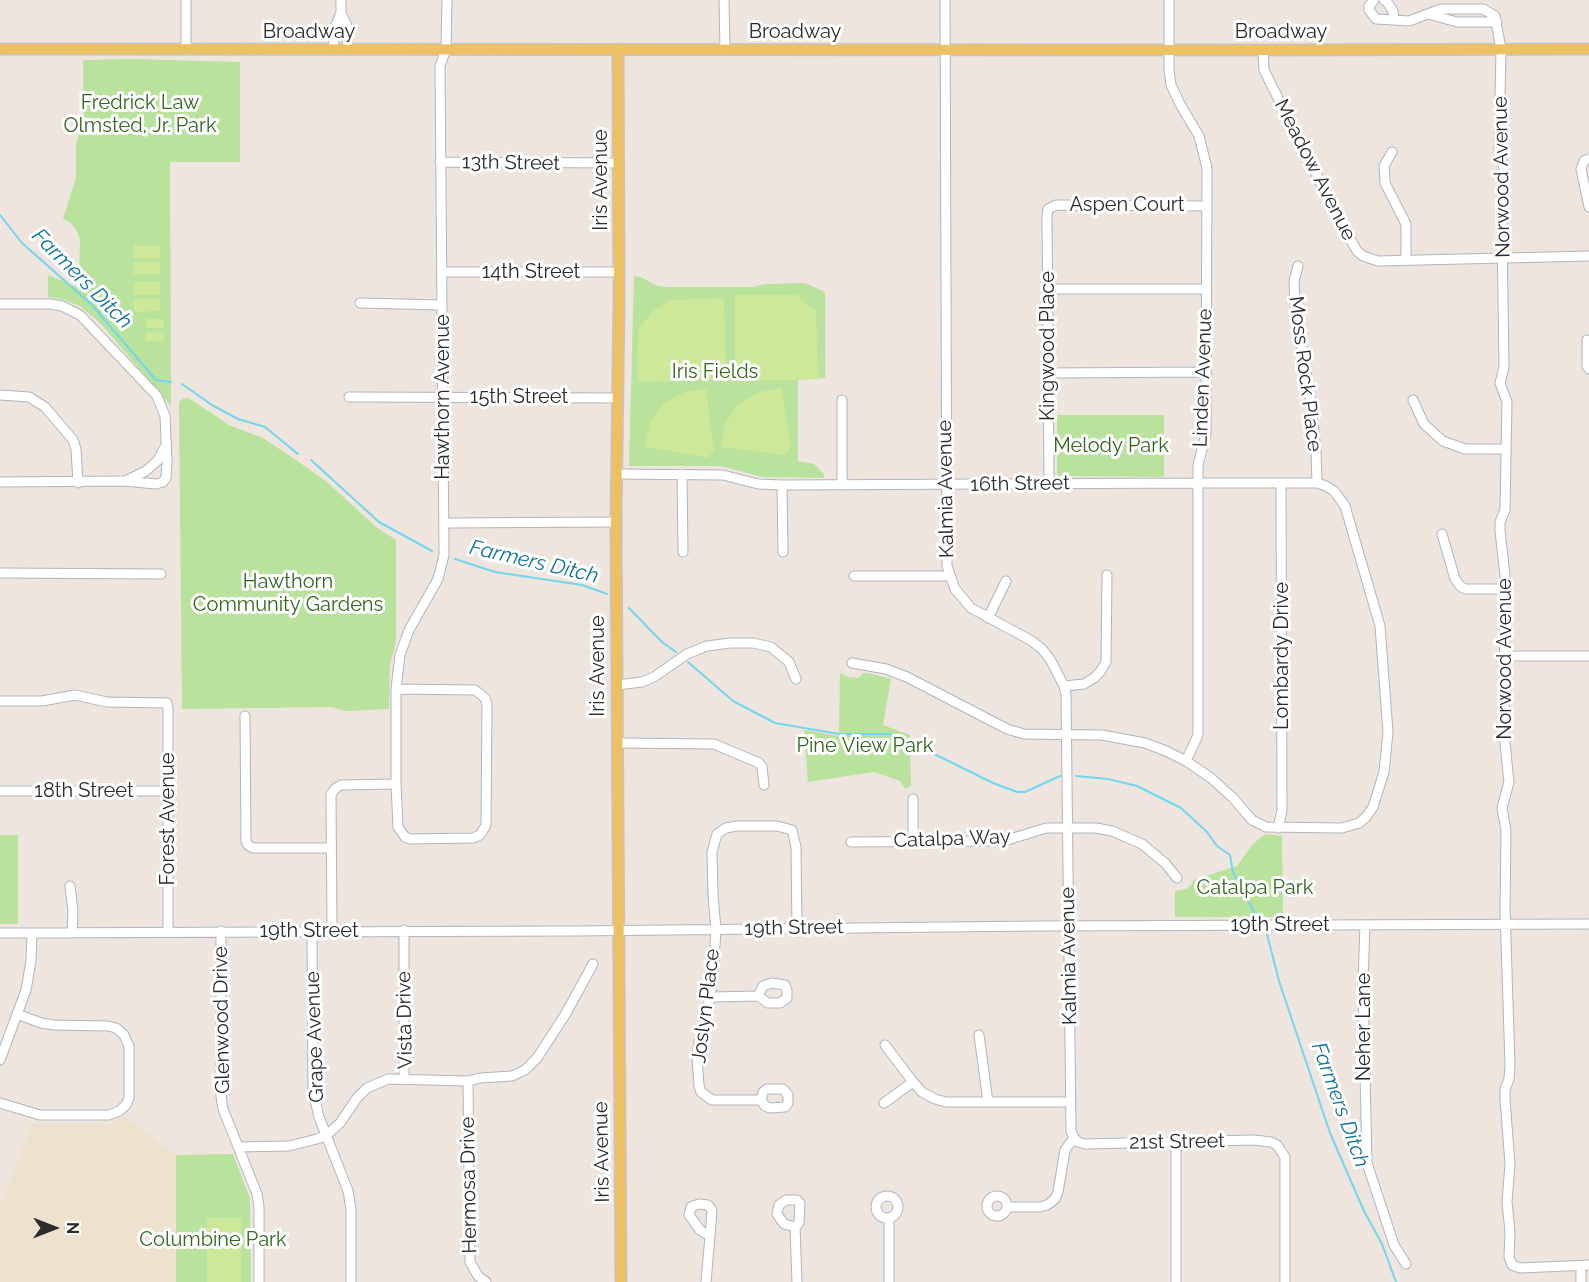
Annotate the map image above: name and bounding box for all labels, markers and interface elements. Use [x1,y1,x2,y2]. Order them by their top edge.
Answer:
street label: Broadway [263,20,355,44]
street label: Broadway [749,20,841,44]
street label: Broadway [1235,20,1327,44]
park label: Fredrick Law Olmsted, Jr. Park [63,91,217,138]
street label: Meadow Avenue [1269,95,1361,245]
street label: Norwood Avenue [1489,96,1515,258]
street label: Iris Avenue [589,129,613,231]
street label: 13th Street [462,150,560,176]
street label: Aspen Court [1069,193,1185,217]
water label: Farmers Ditch [27,224,137,334]
street label: 14th Street [482,260,580,284]
street label: Kingwood Place [1036,271,1060,421]
street label: Moss Rock Place [1284,295,1326,453]
street label: Linden Avenue [1189,308,1217,448]
street label: Hawthorn Avenue [431,314,455,480]
park label: Iris Fields [672,360,758,384]
street label: 15th Street [470,385,568,409]
street label: Kalmia Avenue [933,420,959,558]
park label: Melody Park [1053,434,1169,458]
street label: 16th Street [970,471,1070,497]
water label: Farmers Ditch [467,535,601,589]
park label: Hawthorn Community Gardens [193,570,383,617]
street label: Norwood Avenue [1493,578,1517,740]
street label: Lombardy Drive [1270,582,1294,730]
street label: Iris Avenue [586,615,610,717]
park label: Pine View Park [797,734,933,758]
street label: Forest Avenue [156,752,180,886]
street label: 18th Street [34,779,134,803]
street label: Catalpa Way [893,825,1011,853]
park label: Catalpa Park [1197,876,1313,900]
street label: Kalmia Avenue [1056,887,1082,1025]
street label: 19th Street [1230,913,1330,937]
street label: 19th Street [744,915,844,941]
street label: 19th Street [259,919,359,943]
street label: Glenwood Drive [209,946,235,1094]
street label: Joslyn Place [687,947,725,1065]
street label: Grape Avenue [301,971,329,1103]
street label: Vista Drive [392,971,418,1069]
street label: Neher Lane [1352,973,1376,1081]
water label: Farmers Ditch [1306,1039,1374,1171]
street label: Iris Avenue [589,1101,615,1203]
street label: Hermosa Drive [456,1116,482,1254]
street label: 21st Street [1129,1129,1225,1155]
north arrow [24,1198,84,1258]
text: N [63,1222,82,1234]
park label: Columbine Park [139,1228,287,1252]

